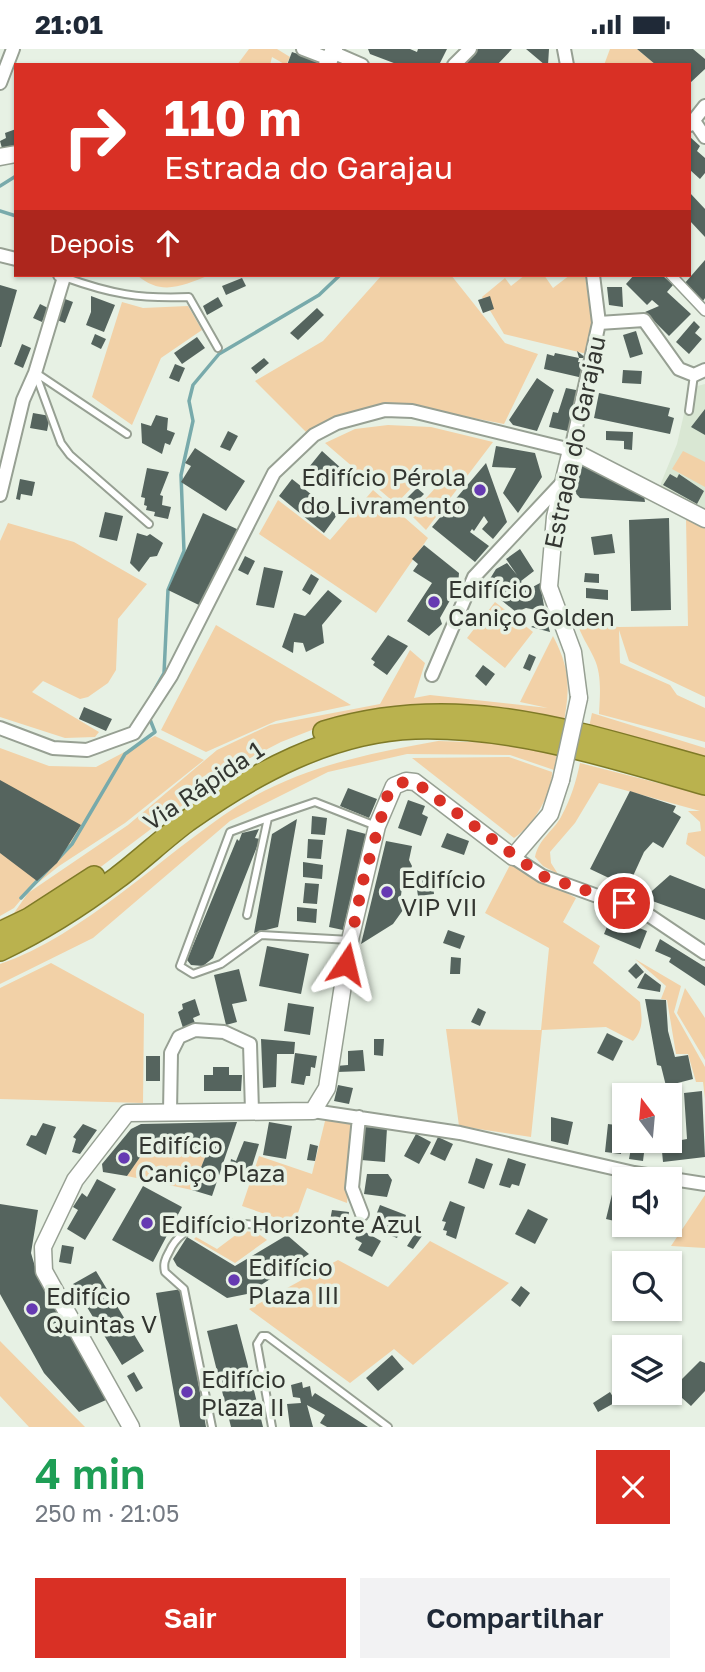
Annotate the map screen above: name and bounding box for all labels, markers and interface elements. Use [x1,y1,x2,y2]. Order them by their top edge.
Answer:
text: 21:01 [35,9,103,40]
text: 110 m [164,88,301,147]
icon: right [49,91,140,182]
text: Estrada do Garajau [164,148,453,186]
icon: ahead [149,224,187,262]
text: Depois [49,228,135,259]
street label: Estrada do Garajau [537,333,611,551]
place label: Edifício Pérola do Livramento [301,462,466,519]
marker: Edifício Pérola do Livramento [472,482,488,498]
place label: Edifício Caniço Golden [448,574,615,631]
marker: Edifício Caniço Golden [426,594,442,610]
street label: Via Rápida 1 [137,734,269,836]
place label: Edifício VIP VII [401,864,486,921]
pin [594,873,654,933]
marker: Edifício VIP VII [379,884,395,900]
icon: arrive [605,884,643,922]
position arrow [309,927,383,1001]
north arrow [612,1083,682,1153]
map controls [612,1083,682,1405]
place label: Edifício Caniço Plaza [138,1130,285,1187]
marker: Edifício Caniço Plaza [116,1150,132,1166]
button: sound [612,1167,682,1237]
place label: Edifício Horizonte Azul [161,1209,422,1238]
marker: Edifício Horizonte Azul [139,1215,155,1231]
button: search [612,1251,682,1321]
place label: Edifício Plaza III [248,1252,339,1309]
marker: Edifício Plaza III [226,1272,242,1288]
place label: Edifício Quintas V [46,1281,157,1338]
marker: Edifício Quintas V [24,1301,40,1317]
button: layers [612,1335,682,1405]
place label: Edifício Plaza II [201,1364,286,1421]
marker: Edifício Plaza II [179,1384,195,1400]
text: 4 min [35,1448,145,1498]
button: close [596,1450,670,1524]
text: 250 m · 21:05 [35,1499,179,1527]
button: Sair [35,1578,346,1658]
button: Compartilhar [360,1578,670,1658]

